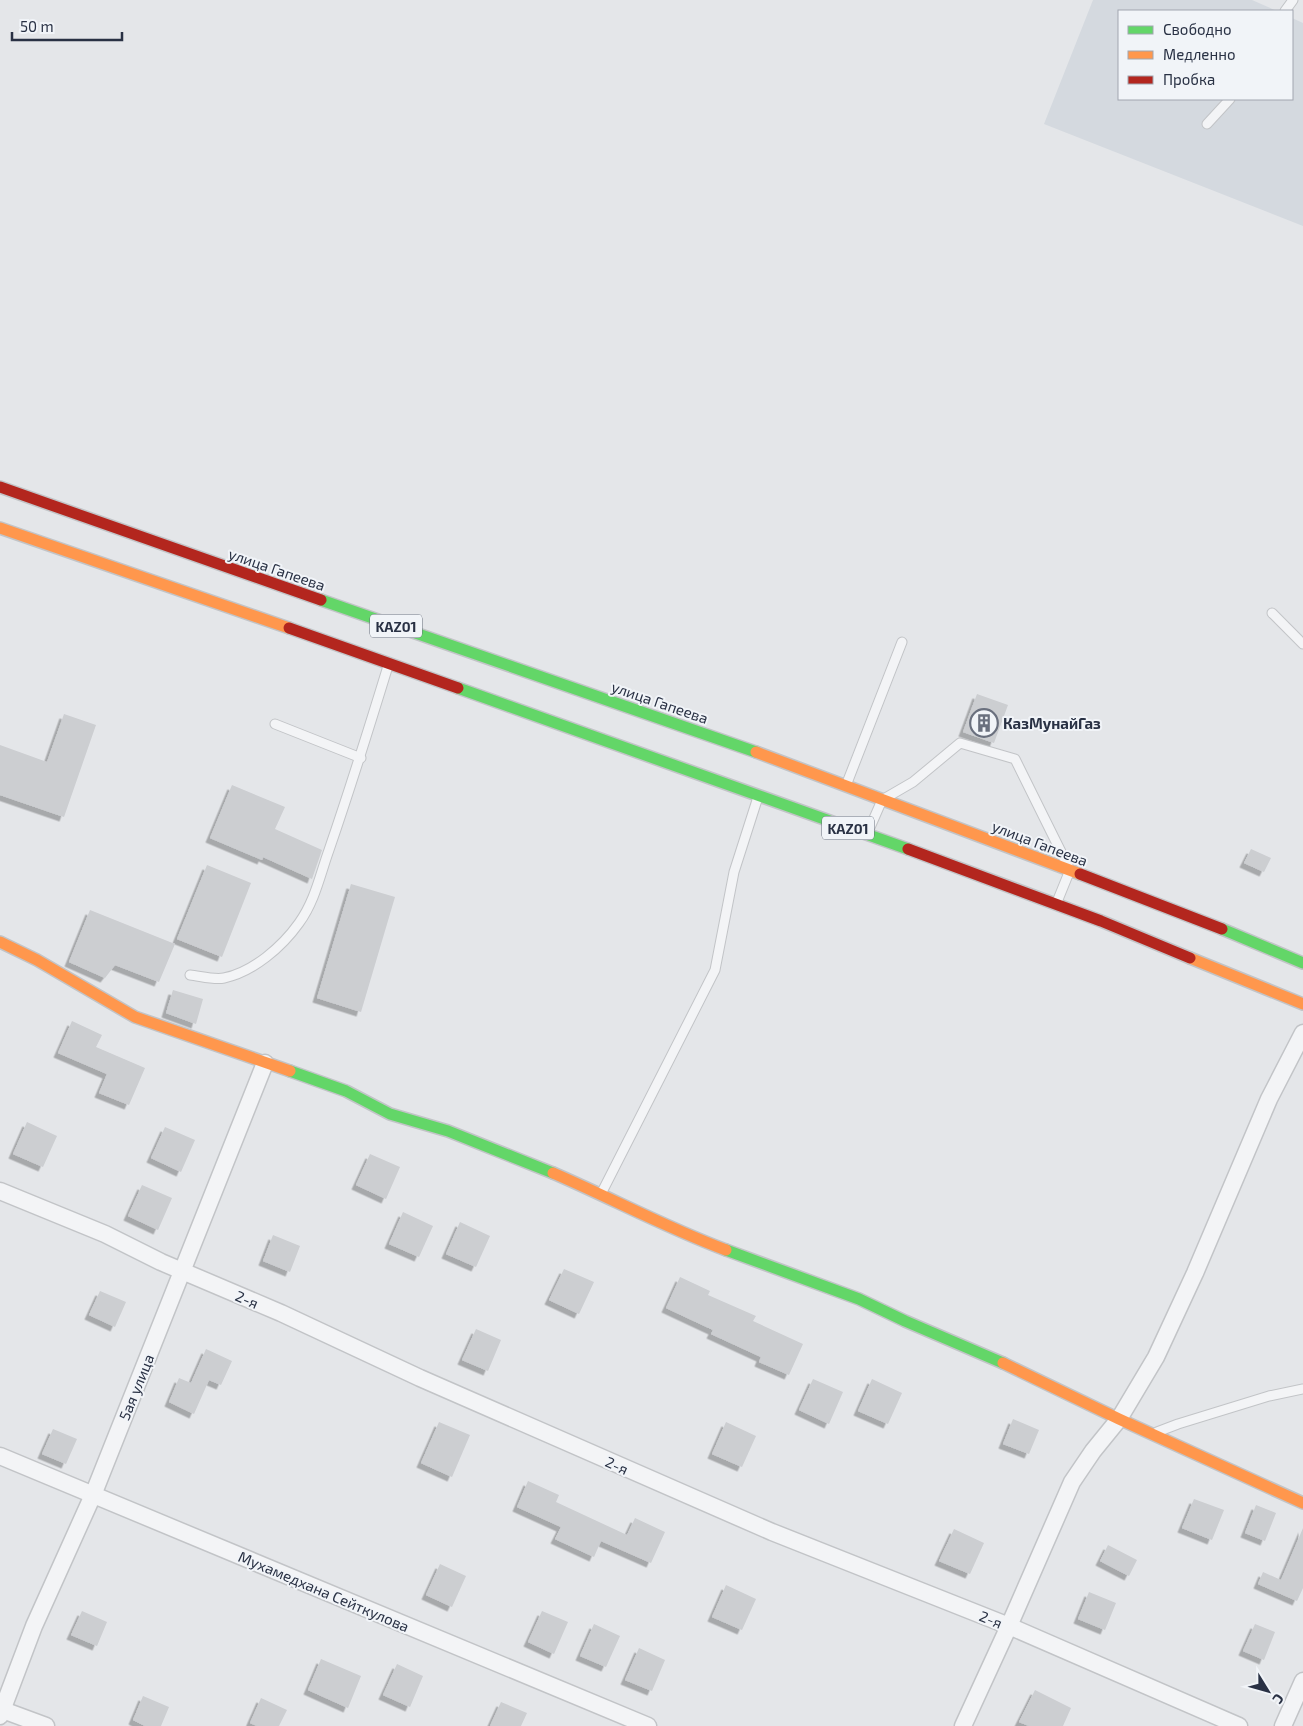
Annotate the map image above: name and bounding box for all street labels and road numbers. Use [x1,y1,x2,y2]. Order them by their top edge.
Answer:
street label: улица Гапеева [226,544,328,595]
road number: KАZ01 [370,614,422,638]
street label: улица Гапеева [609,677,711,728]
road number: KАZ01 [822,816,874,840]
street label: улица Гапеева [989,817,1090,870]
street label: 2-я [233,1286,261,1312]
street label: 5ая улица [115,1351,158,1423]
street label: 2-я [603,1452,631,1478]
street label: Мухамедхана Сейткулова [236,1547,412,1636]
street label: 2-я [977,1606,1005,1632]

